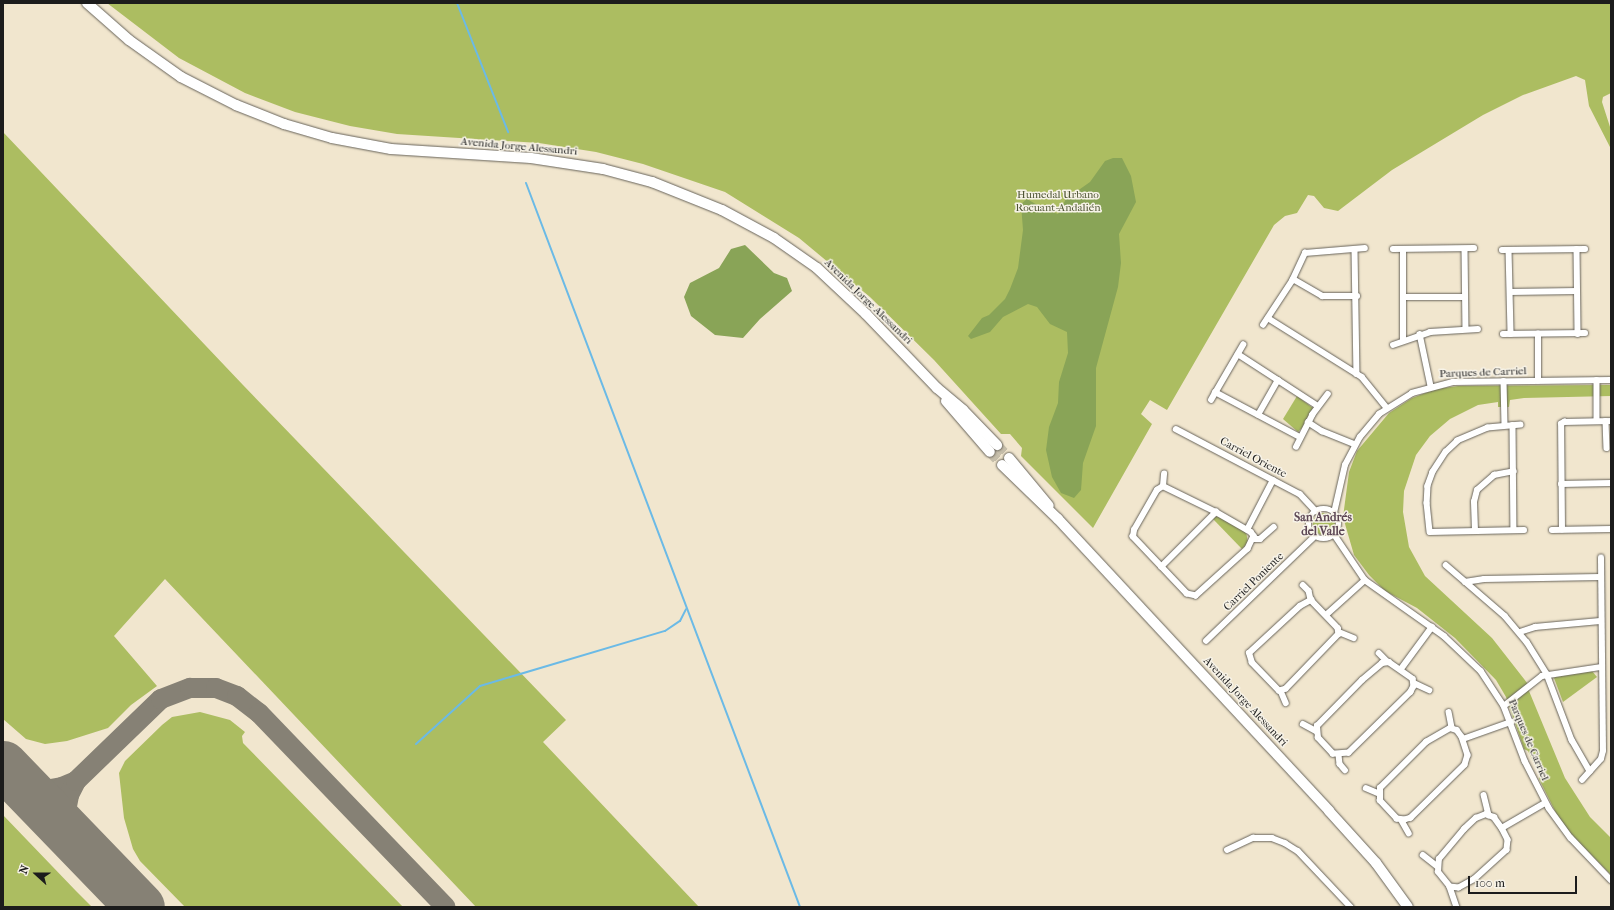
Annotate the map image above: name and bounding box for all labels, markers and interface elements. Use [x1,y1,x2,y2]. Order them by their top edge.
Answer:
street label: Avenida Jorge Alessandri [460,135,578,159]
park label: Humedal Urbano Rocuant-Andalién [1015,189,1101,215]
street label: Avenida Jorge Alessandri [821,256,915,348]
street label: Parques de Carriel [1439,365,1527,381]
street label: Carriel Oriente [1217,435,1289,481]
district label: San Andrés del Valle [1294,511,1352,539]
street label: Carriel Poniente [1221,550,1287,614]
street label: Avenida Jorge Alessandri [1200,655,1290,749]
street label: Parques de Carriel [1505,697,1551,783]
north arrow [16,854,56,894]
text: N [17,863,32,876]
scale bar [1470,868,1579,894]
text: 100 m [1475,876,1505,890]

